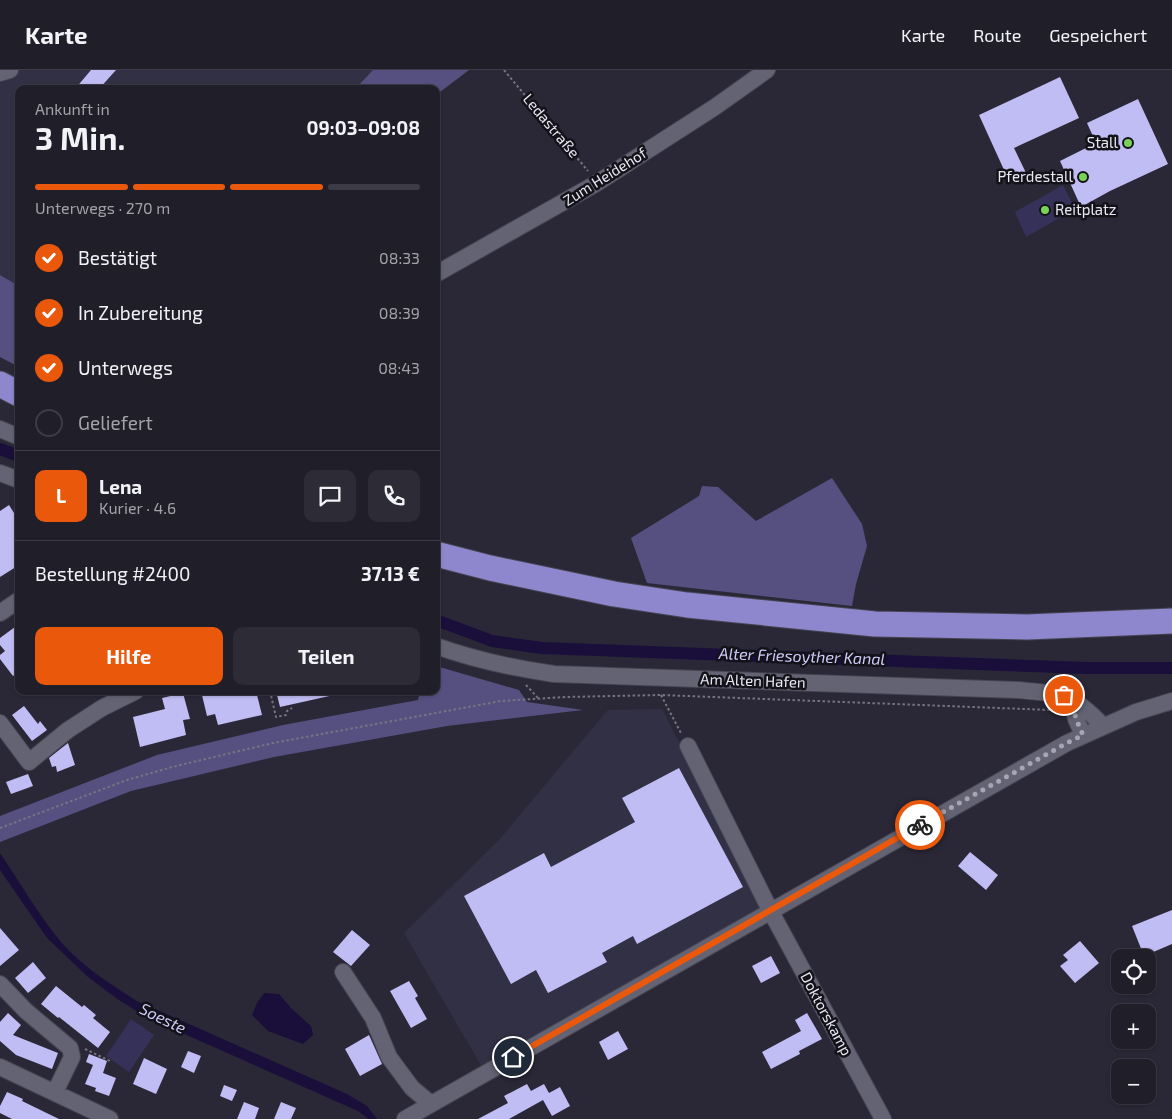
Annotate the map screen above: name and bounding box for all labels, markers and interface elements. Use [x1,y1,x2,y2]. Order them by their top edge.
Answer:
text: Karte [25,20,88,49]
text: Karte [901,24,945,46]
text: Route [973,24,1021,46]
text: Gespeichert [1049,24,1147,46]
street label: Ledastraße [520,90,584,161]
text: Ankunft in [35,99,110,118]
text: 09:03–09:08 [307,116,420,139]
text: 3 Min. [35,118,125,156]
place label: Stall [1087,133,1119,151]
marker: Stall [1122,137,1134,149]
street label: Zum Heidehof [559,143,650,209]
place label: Pferdestall [998,167,1074,185]
marker: Pferdestall [1077,171,1089,183]
text: Unterwegs · 270 m [35,198,170,217]
place label: Reitplatz [1055,200,1116,218]
marker: Reitplatz [1039,204,1051,216]
icon: check [35,244,63,272]
text: Bestätigt [78,246,157,269]
text: 08:33 [379,248,420,267]
icon: check [35,299,63,327]
text: In Zubereitung [78,301,203,324]
text: 08:39 [379,303,420,322]
icon: check [35,354,63,382]
text: Unterwegs [78,356,173,379]
text: 08:43 [378,358,420,377]
text: Geliefert [78,411,153,434]
button: chat [304,470,356,522]
button: phone [368,470,420,522]
text: Lena [99,475,142,498]
text: L [56,484,66,507]
text: Kurier · 4.6 [99,498,176,517]
text: Bestellung #2400 [35,562,190,585]
text: 37.13 € [361,562,420,585]
button: Hilfe [35,627,223,685]
button: Teilen [233,627,420,685]
water label: Alter Friesoyther Kanal [717,643,886,669]
street label: Am Alten Hafen [700,669,806,691]
pin [1043,674,1085,716]
icon: bag [1050,681,1078,709]
courier [895,800,945,850]
icon: bike [906,811,934,839]
map controls [1111,949,1156,1104]
button: locate [1111,949,1156,994]
street label: Doktorskamp [797,969,856,1058]
water label: Soeste [137,998,190,1037]
button: + [1111,1004,1156,1049]
pin [492,1036,534,1078]
icon: home [499,1043,527,1071]
button: − [1111,1059,1156,1104]

